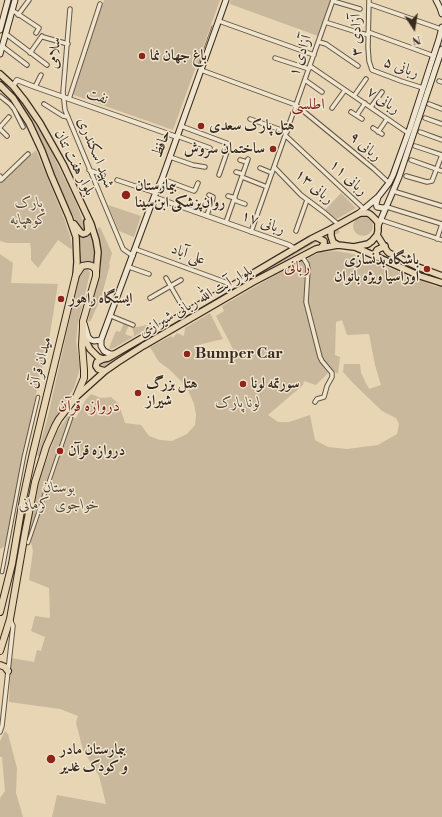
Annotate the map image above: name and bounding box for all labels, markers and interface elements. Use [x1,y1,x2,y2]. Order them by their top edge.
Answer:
north arrow [394,8,434,48]
street label: ۳ آزادی [348,14,366,56]
text: N [411,32,422,47]
street label: آزادی ۱ [286,33,316,79]
street label: سلامی [45,36,65,70]
place label: باغ جهان نما [150,47,207,65]
marker: باغ جهان نما [137,51,147,61]
street label: ربانی ۵ [381,53,421,83]
street label: ربانی ۷ [363,83,403,119]
street label: نفت [84,85,110,109]
district label: اطلسی [291,95,325,115]
street label: شهید اسکندری [73,115,117,191]
place label: هتل پارک سعدی [209,117,295,135]
marker: هتل پارک سعدی [196,121,206,131]
street label: بلوار هفت تنان [50,127,98,199]
street label: حافظ [149,128,175,160]
street label: ربانی ۹ [345,128,385,166]
place label: ساختمان سروش [184,140,265,158]
marker: ساختمان سروش [268,144,278,154]
street label: ربانی ۱۱ [325,156,371,200]
street label: ربانی ۱۳ [291,165,337,209]
place label: بیمارستان روان‌پزشکی ابن‌سینا [135,177,225,212]
marker: بیمارستان روان‌پزشکی ابن‌سینا [120,189,132,201]
park label: پارک کوهپایه [10,194,48,229]
street label: ربانی ۱۷ [239,207,287,239]
street label: علی آباد [168,241,208,269]
place label: باشگاه بدنسازی اوراسیا ویژه بانوان [334,251,419,286]
district label: ربانی [284,258,310,278]
street label: بلوار آیت الله ربانی شیرازی [136,262,256,342]
marker: باشگاه بدنسازی اوراسیا ویژه بانوان [422,264,432,274]
place label: ایستگاه راهور [69,290,132,308]
marker: ایستگاه راهور [56,294,66,304]
street label: میدان قرآن [26,335,56,391]
place label: Bumper Car [195,345,283,363]
marker: Bumper Car [182,349,192,359]
place label: هتل بزرگ شیراز [146,375,198,410]
place label: سورتمه لونا [251,375,299,393]
marker: سورتمه لونا [238,379,248,389]
marker: هتل بزرگ شیراز [133,388,143,398]
park label: لونا پارک [215,394,261,412]
district label: دروازه قرآن [58,397,120,417]
place label: دروازه قرآن [68,442,125,460]
marker: دروازه قرآن [55,446,65,456]
park label: بوستان خواجوی کرمانی [19,479,99,514]
place label: ببمارستان مادر و کودک غدیر [60,741,128,776]
marker: ببمارستان مادر و کودک غدیر [45,753,57,765]

